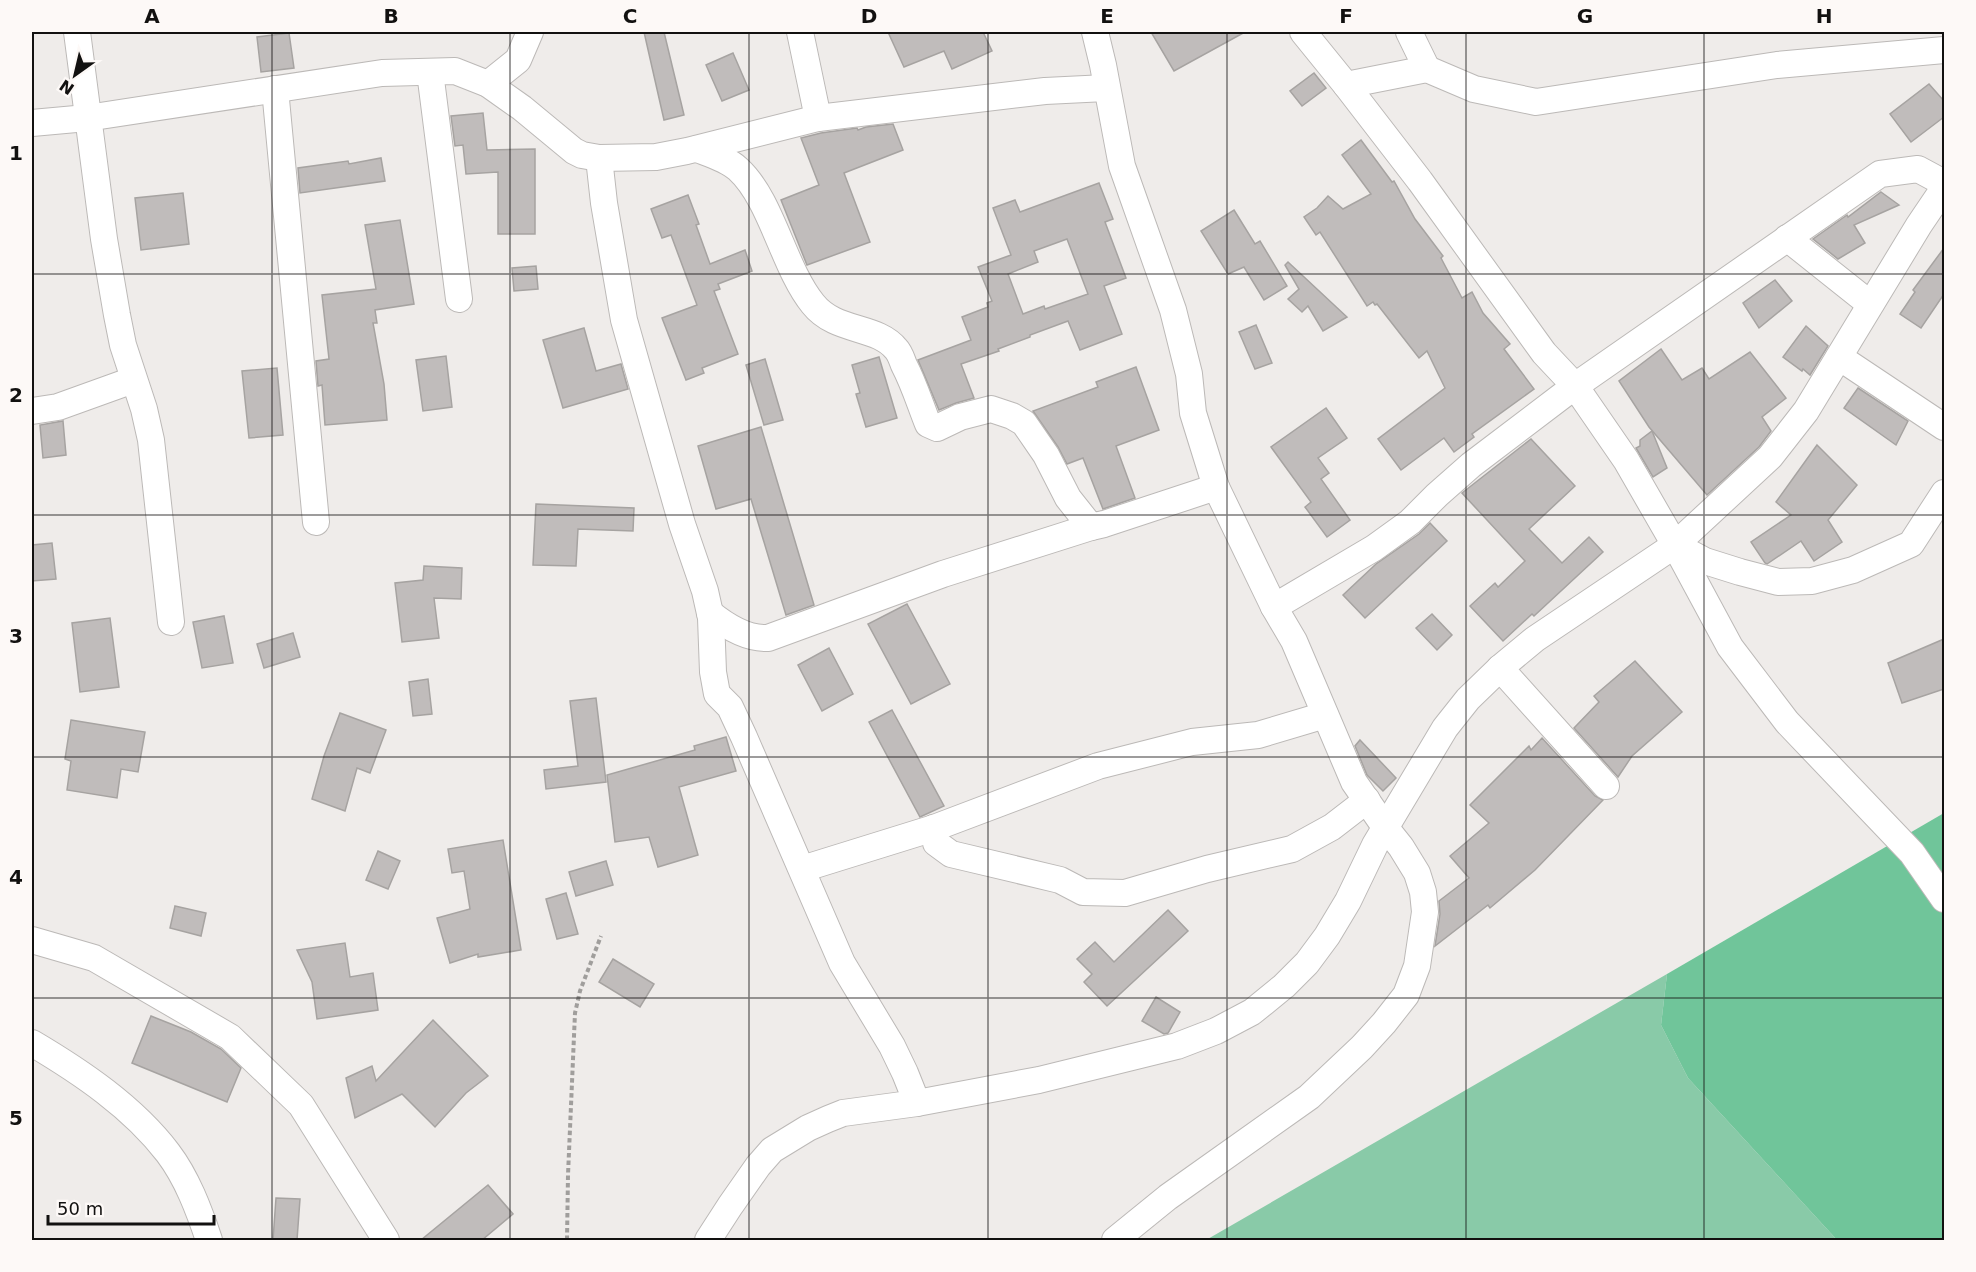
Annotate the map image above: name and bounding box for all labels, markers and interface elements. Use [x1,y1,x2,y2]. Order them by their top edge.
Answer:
text: A [144,4,160,28]
text: B [383,4,399,28]
text: C [623,4,637,28]
text: D [861,4,877,28]
text: E [1100,4,1114,28]
text: F [1339,4,1353,28]
text: G [1577,4,1593,28]
text: H [1816,4,1832,28]
north arrow [45,45,105,105]
text: N [56,75,78,99]
text: 1 [9,141,23,165]
text: 2 [9,383,23,407]
text: 3 [9,624,23,648]
text: 4 [9,865,23,889]
text: 5 [9,1106,23,1130]
scale bar [48,1188,214,1226]
text: 50 m [57,1198,103,1219]

